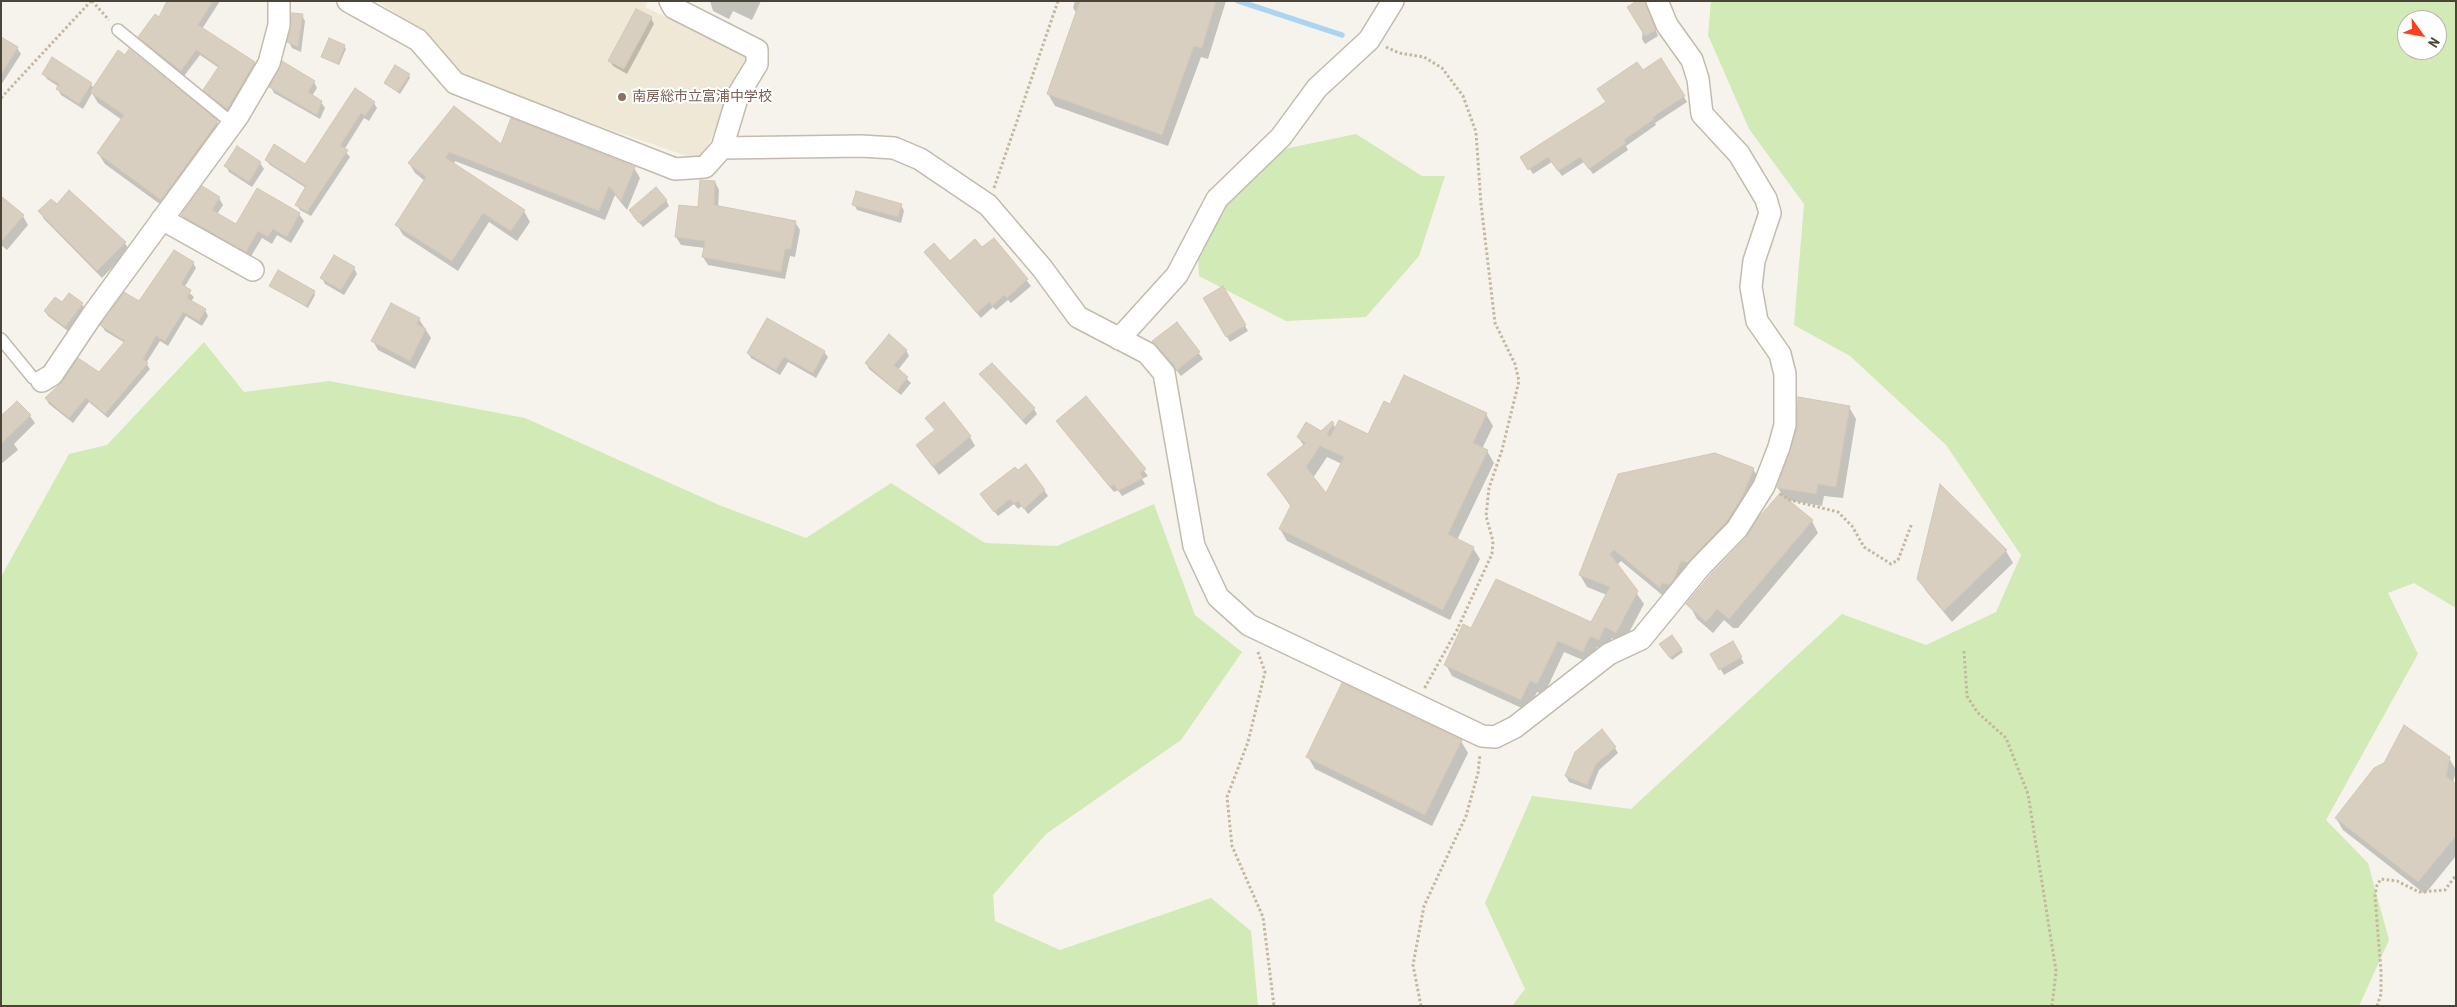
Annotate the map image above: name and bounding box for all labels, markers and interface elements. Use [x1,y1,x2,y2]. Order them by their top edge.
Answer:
north arrow [2397,10,2447,60]
text: N [2425,35,2443,50]
place label: 南房総市立富浦中学校 [632,89,772,105]
marker: 南房総市立富浦中学校 [616,91,628,103]

